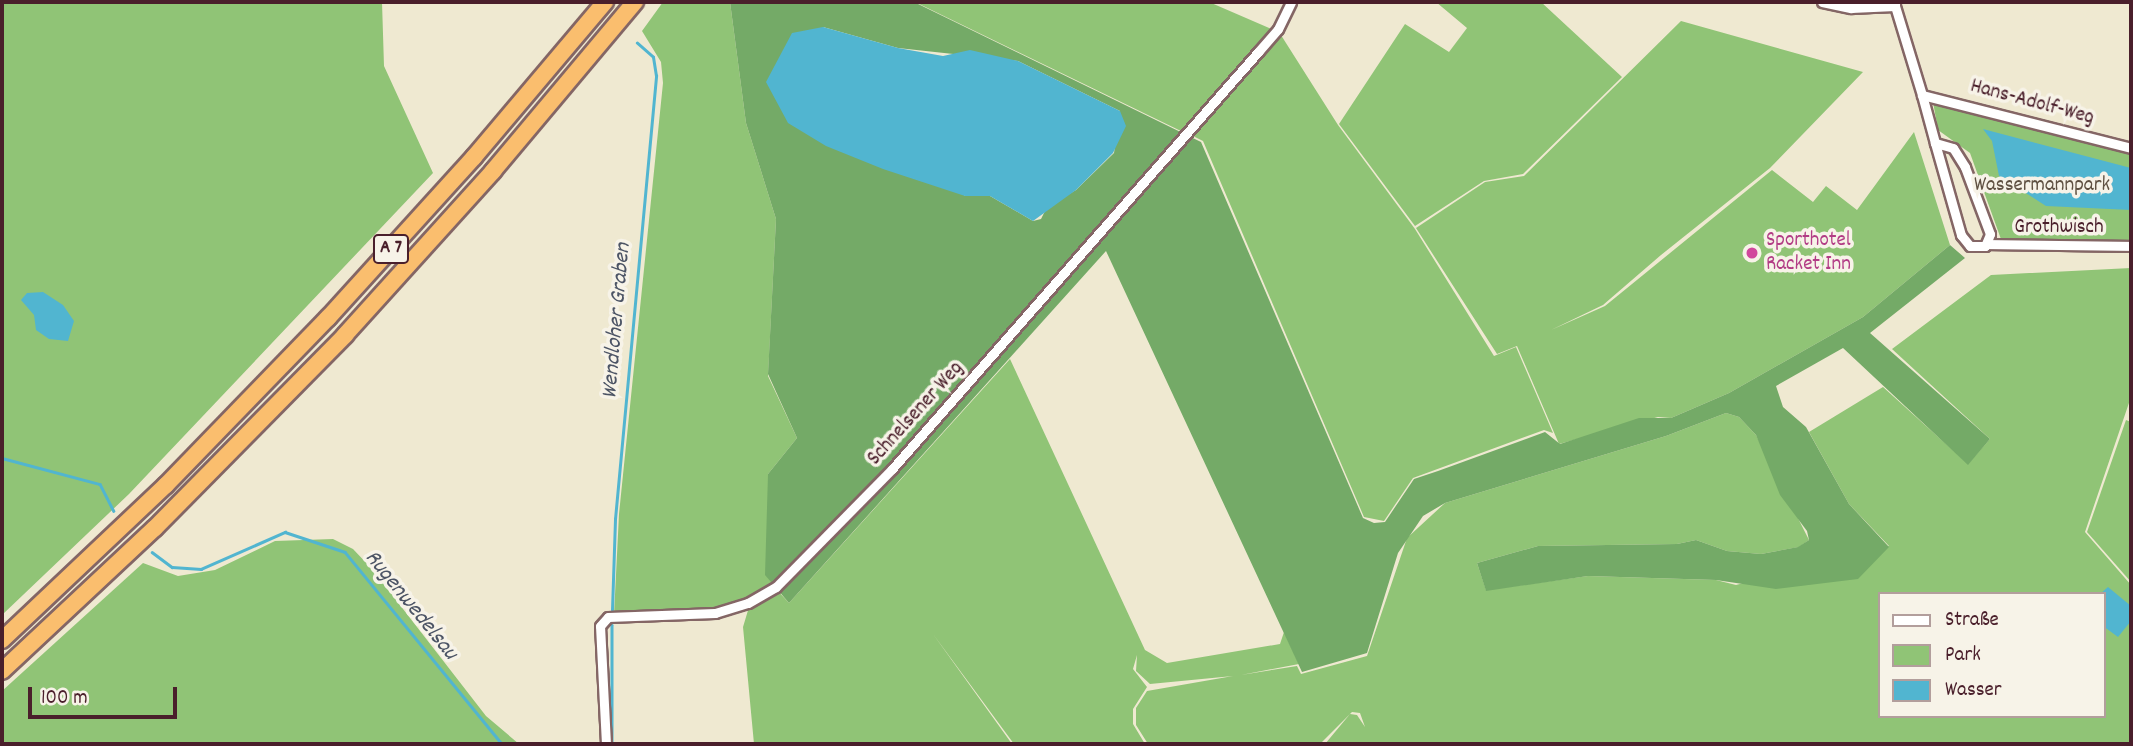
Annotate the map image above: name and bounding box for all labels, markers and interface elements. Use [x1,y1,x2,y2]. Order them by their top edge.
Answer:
street label: Hans-Adolf-Weg [1967,74,2097,132]
park label: Wassermannpark [1974,173,2110,199]
street label: Grothwisch [2014,215,2104,241]
place label: Sporthotel Racket Inn [1766,228,1851,278]
road number: A 7 [372,233,410,264]
water label: Wendloher Graben [597,242,639,400]
marker: Sporthotel Racket Inn [1744,245,1760,261]
street label: Schnelsener Weg [863,357,969,471]
water label: Rugenwedelsau [357,545,463,667]
legend [1878,592,2105,718]
text: Straße [1945,606,1999,636]
text: Park [1945,641,1981,671]
scale bar [32,672,180,716]
text: Wasser [1945,676,2002,706]
text: 100 m [41,684,88,714]

